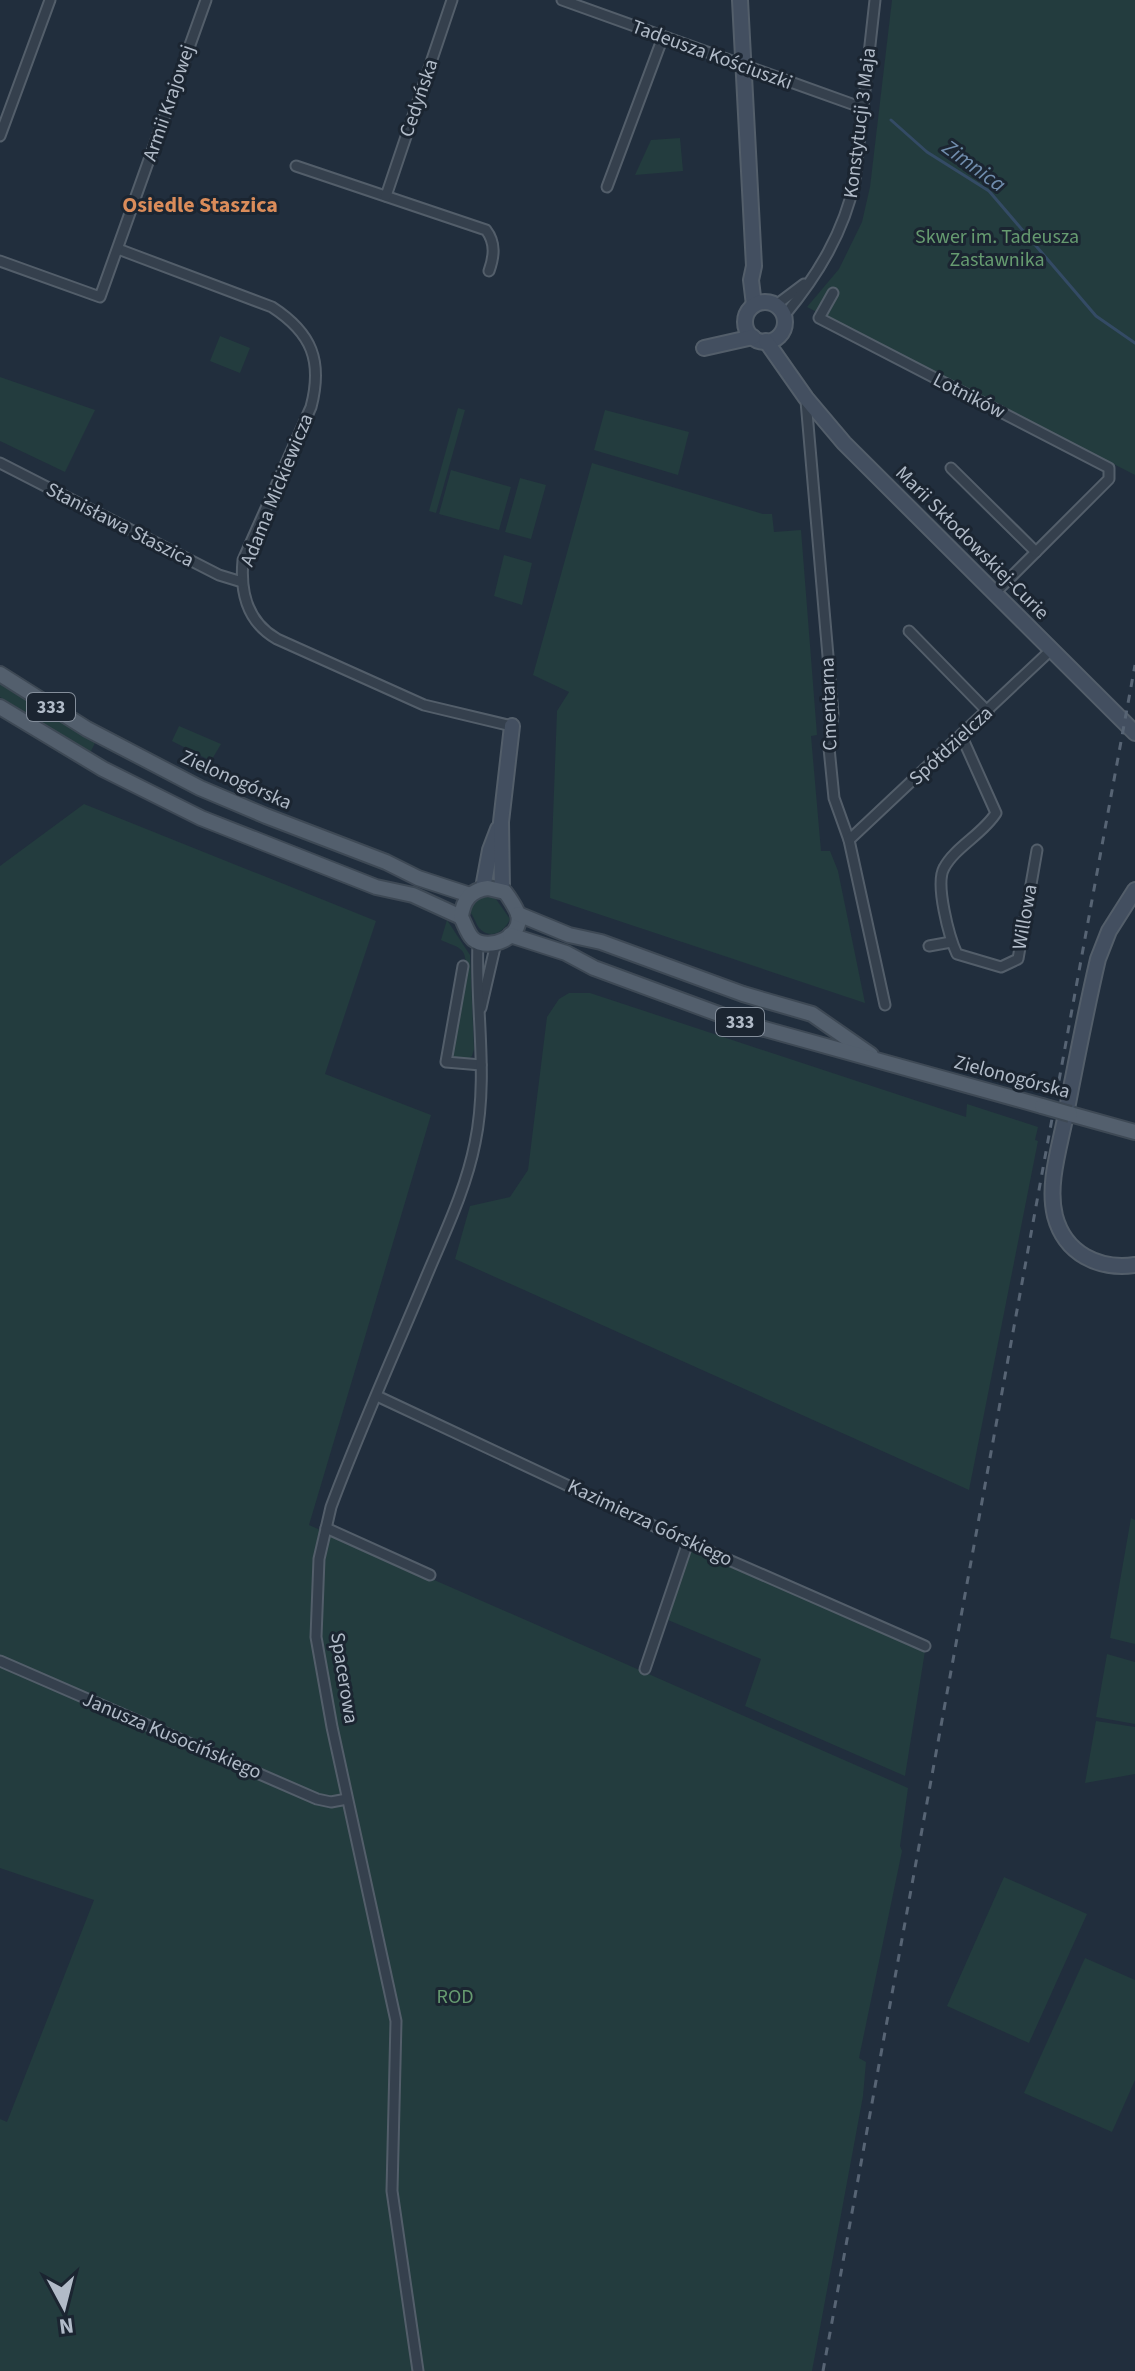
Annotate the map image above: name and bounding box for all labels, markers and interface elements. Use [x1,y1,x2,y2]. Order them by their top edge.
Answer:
street label: Tadeusza Kościuszki [628,13,796,97]
street label: Armii Krajowej [136,41,202,165]
street label: Konstytucji 3 Maja [837,46,883,200]
street label: Cedyńska [393,55,445,141]
water label: Zimnica [935,131,1013,200]
district label: Osiedle Staszica [122,189,278,221]
park label: Skwer im. Tadeusza Zastawnika [915,223,1079,274]
street label: Lotników [928,366,1010,426]
street label: Adama Mickiewicza [234,409,320,571]
street label: Marii Skłodowskiej-Curie [889,460,1055,626]
street label: Stanisława Staszica [41,476,199,574]
street label: Cmentarna [813,657,845,751]
road number: 333 [27,693,75,721]
street label: Spółdzielcza [903,700,999,792]
street label: Zielonogórska [176,743,296,817]
street label: Willowa [1005,882,1045,952]
road number: 333 [716,1008,764,1036]
street label: Zielonogórska [951,1048,1073,1106]
street label: Kazimierza Górskiego [563,1472,737,1574]
street label: Spacerowa [323,1630,365,1726]
street label: Janusza Kusocińskiego [78,1686,266,1786]
park label: ROD [437,1983,473,2011]
north arrow [24,2267,104,2347]
text: N [57,2309,76,2343]

